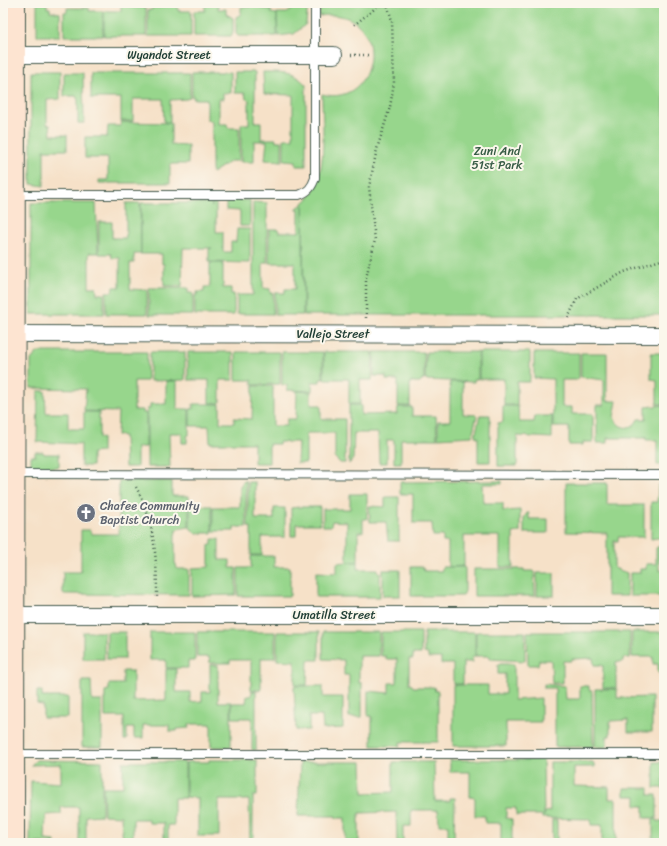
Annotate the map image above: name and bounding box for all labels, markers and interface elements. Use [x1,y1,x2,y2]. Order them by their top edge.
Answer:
street label: Wyandot Street [127,44,211,66]
park label: Zuni And 51st Park [472,140,523,176]
street label: Vallejo Street [297,323,371,345]
place label: Chafee Community Baptist Church [100,495,200,531]
church icon: Chafee Community Baptist Church [75,502,97,524]
street label: Umatilla Street [292,604,376,626]

